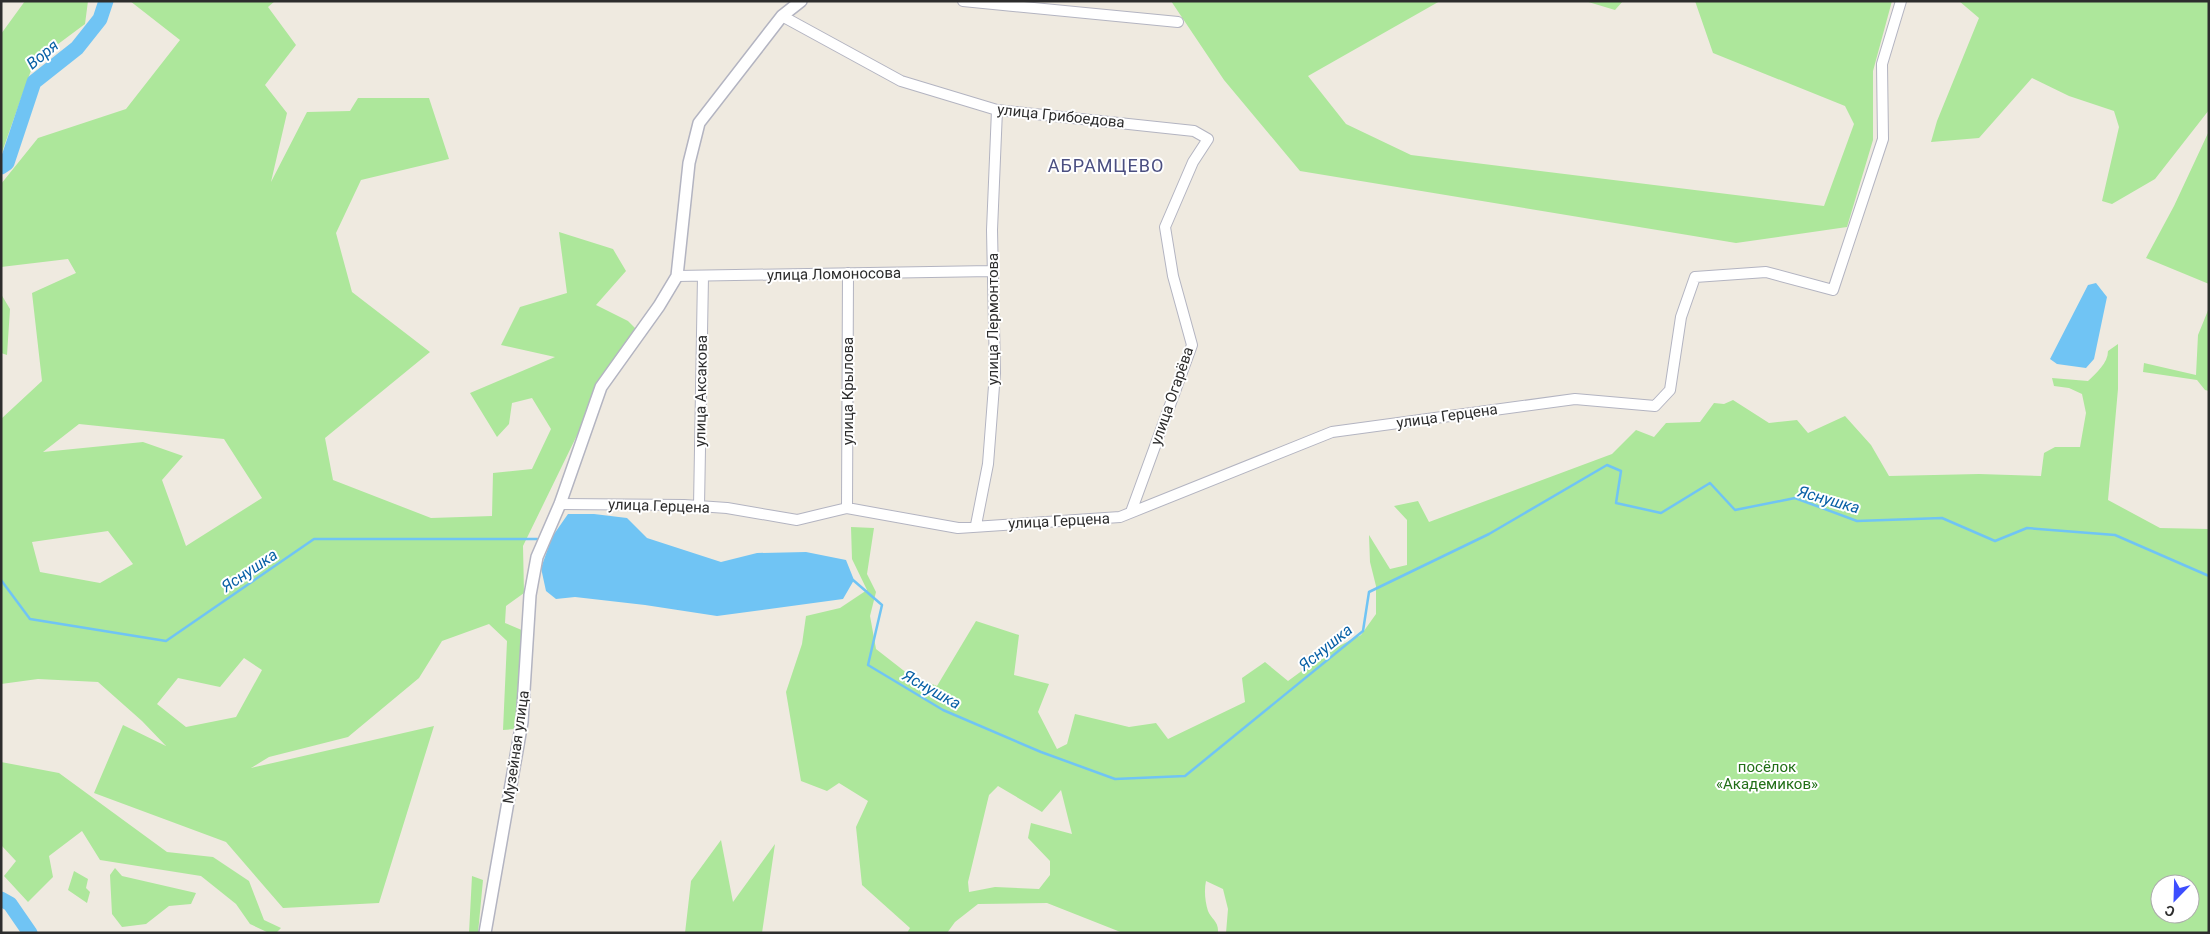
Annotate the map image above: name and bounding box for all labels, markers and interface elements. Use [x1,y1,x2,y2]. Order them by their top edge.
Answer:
water label: Воря [22,36,62,73]
street label: улица Грибоедова [996,100,1126,132]
district label: АБРАМЦЕВО [1048,155,1164,176]
street label: улица Лермонтова [984,253,1002,385]
street label: улица Ломоносова [767,264,901,284]
street label: улица Аксакова [691,335,711,447]
street label: улица Крылова [839,337,857,445]
street label: улица Огарёва [1147,344,1197,448]
street label: улица Герцена [1395,400,1499,432]
water label: Яснушка [1795,481,1862,517]
street label: улица Герцена [608,495,710,517]
street label: улица Герцена [1008,509,1110,533]
water label: Яснушка [217,545,281,597]
water label: Яснушка [1294,620,1356,675]
water label: Яснушка [898,665,964,713]
street label: Музейная улица [499,689,533,805]
park label: посёлок «Академиков» [1716,758,1818,793]
north arrow [2150,874,2200,924]
text: С [2163,902,2177,920]

